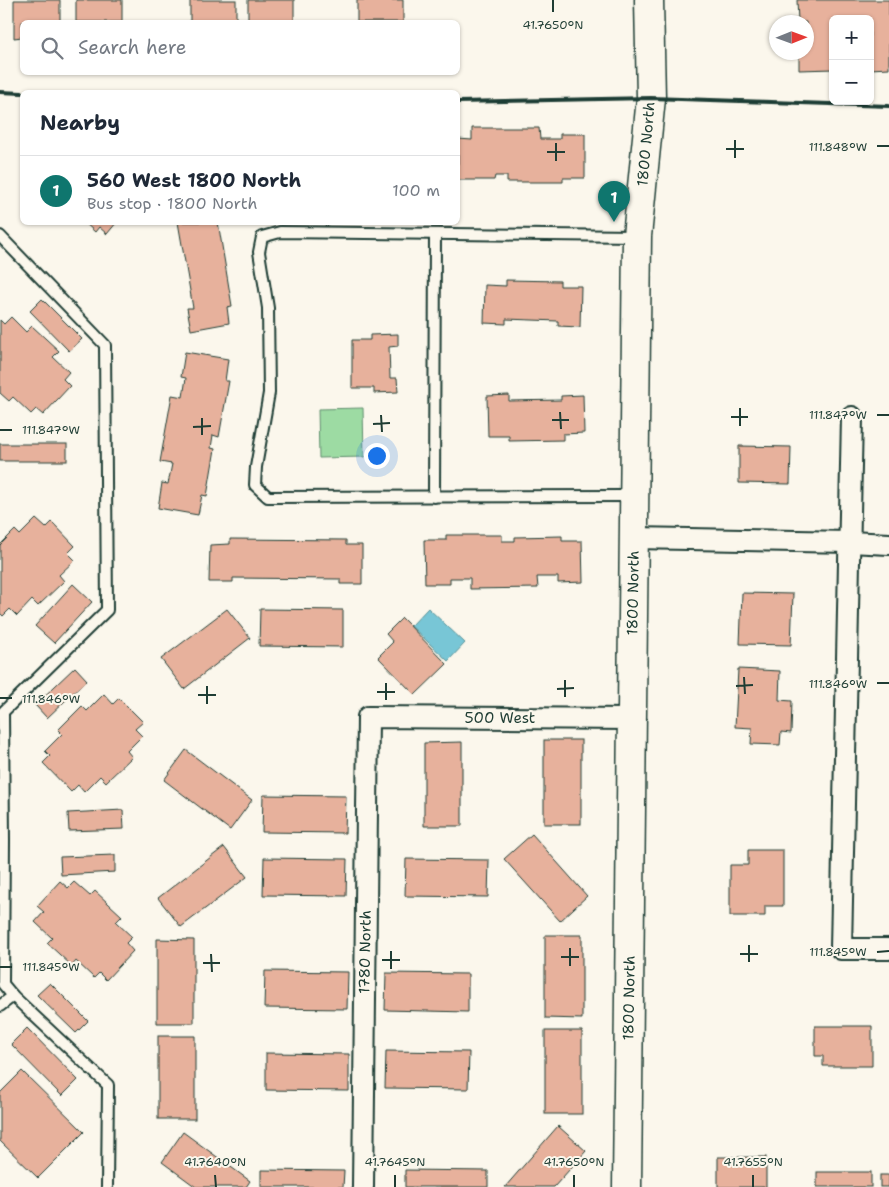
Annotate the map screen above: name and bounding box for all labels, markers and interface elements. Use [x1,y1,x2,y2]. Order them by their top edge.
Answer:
north arrow [769,15,814,60]
map controls [829,15,874,105]
button: + [829,15,874,60]
text: 41.7650°N [522,17,584,33]
search box [20,20,460,75]
icon: search [38,34,66,62]
text: Search here [78,35,187,60]
button: − [829,60,874,105]
street label: 1800 North [632,101,660,187]
text: Nearby [40,109,120,137]
text: 111.848°W [809,139,867,155]
text: 560 West 1800 North [87,168,301,193]
text: 1 [52,180,60,201]
text: 100 m [392,180,440,201]
pin: 1 [598,181,630,222]
text: Bus stop · 1800 North [87,193,257,214]
text: 111.847°W [809,407,867,423]
text: 111.847°W [22,422,80,438]
your location [364,443,390,469]
street label: 1800 North [622,550,644,636]
text: 111.846°W [809,676,867,692]
text: 111.846°W [22,691,80,707]
street label: 500 West [465,708,535,728]
street label: 1780 North [354,910,376,994]
text: 111.845°W [809,944,867,960]
street label: 1800 North [618,955,640,1041]
text: 111.845°W [22,959,80,975]
text: 41.7640°N [184,1154,246,1170]
text: 41.7645°N [365,1154,425,1170]
text: 41.7650°N [543,1154,605,1170]
text: 41.7655°N [723,1154,783,1170]

